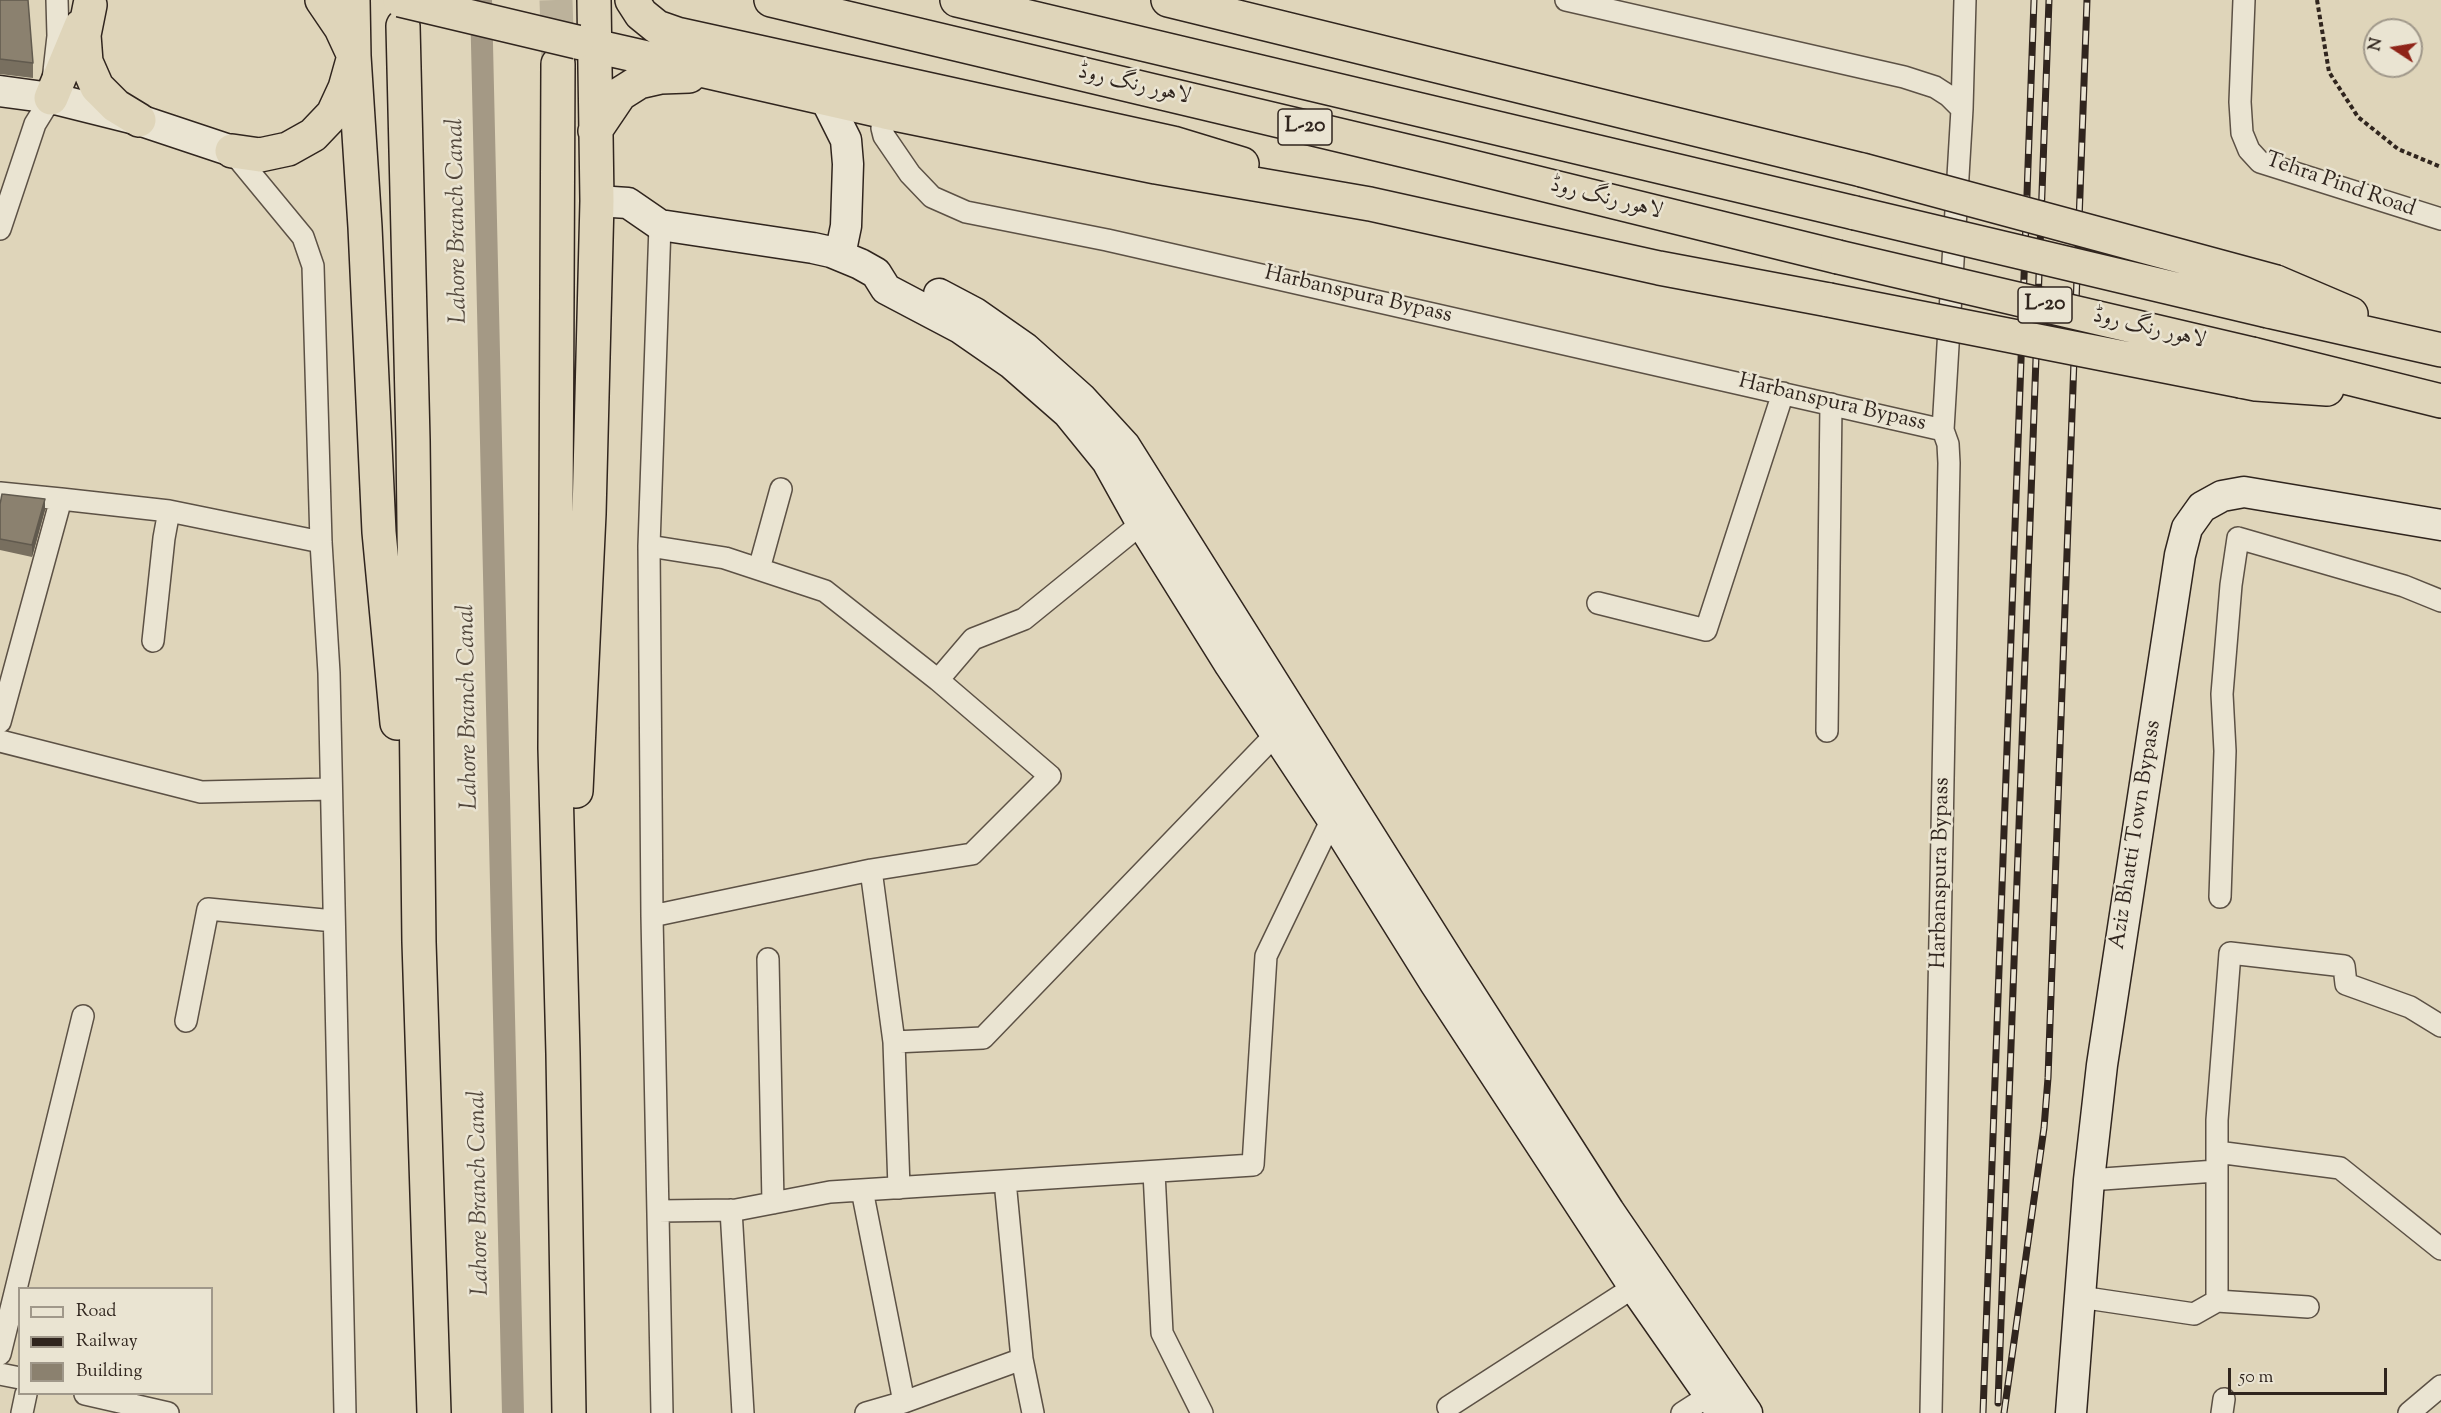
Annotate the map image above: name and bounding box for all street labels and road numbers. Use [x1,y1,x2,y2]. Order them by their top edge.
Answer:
street label: لاہور رنگ روڈ [1075,60,1193,112]
road number: L-20 [1278,109,1332,145]
street label: Tehra Pind Road [2261,148,2419,224]
street label: لاہور رنگ روڈ [1547,173,1665,227]
street label: Harbanspura Bypass [1262,262,1454,330]
road number: L-20 [2018,287,2072,323]
street label: لاہور رنگ روڈ [2090,304,2208,356]
street label: Harbanspura Bypass [1736,370,1928,438]
street label: Aziz Bhatti Town Bypass [2106,719,2168,951]
street label: Harbanspura Bypass [1927,777,1957,969]

